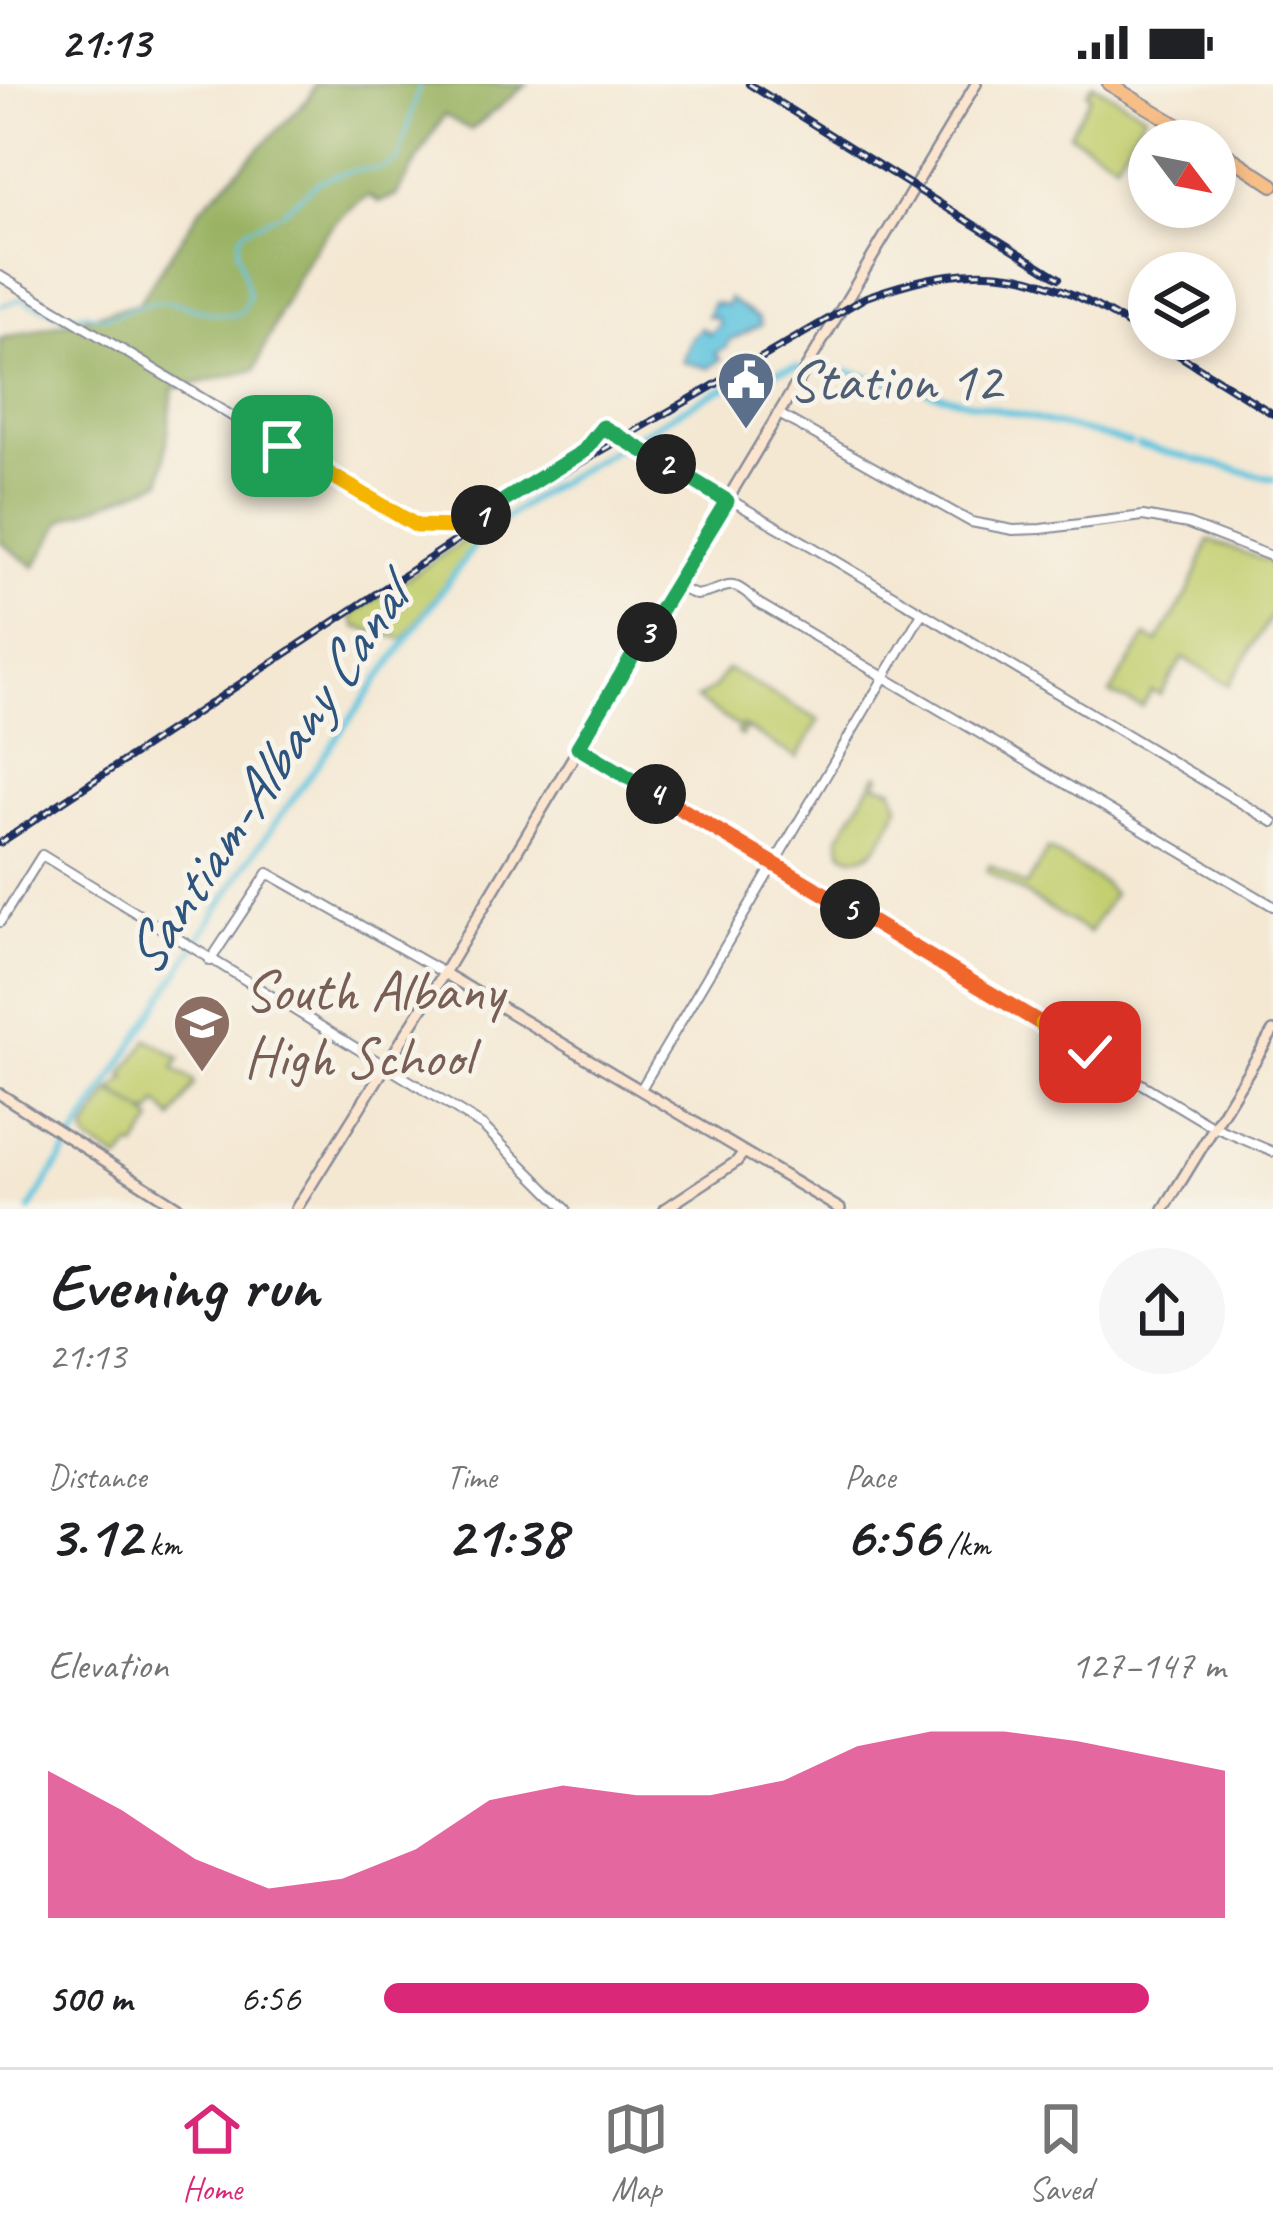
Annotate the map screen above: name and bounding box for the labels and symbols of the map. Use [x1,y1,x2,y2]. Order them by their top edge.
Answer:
north arrow [1128,120,1236,228]
place label: Station 12 [788,345,1005,417]
public building icon: Station 12 [715,349,777,431]
pin [231,395,333,497]
pin: 2 [636,434,696,494]
pin: 1 [451,485,511,545]
water label: Santiam-Albany Canal [105,550,435,989]
pin: 3 [617,602,677,662]
pin: 4 [626,764,686,824]
pin: 5 [820,879,880,939]
place label: South Albany High School [244,955,508,1093]
school or university icon: South Albany High School [171,992,233,1074]
pin [1039,1001,1141,1103]

